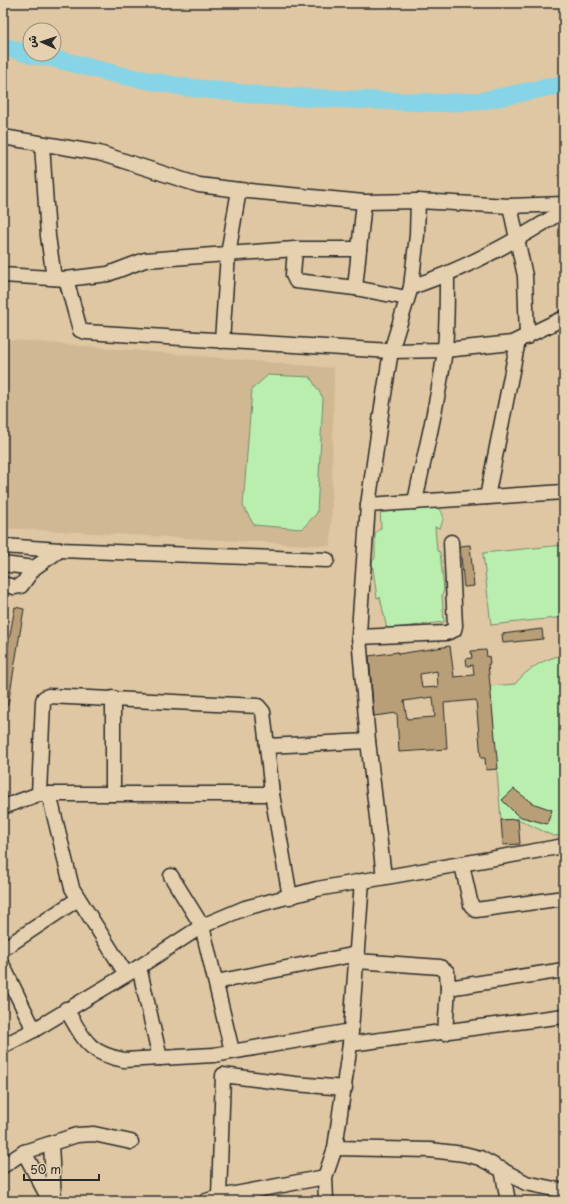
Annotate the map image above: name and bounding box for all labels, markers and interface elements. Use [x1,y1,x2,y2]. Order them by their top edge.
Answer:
north arrow [22,22,62,62]
text: ش [23,35,40,48]
scale bar [24,1156,99,1182]
text: 50 m [30,1160,61,1178]

